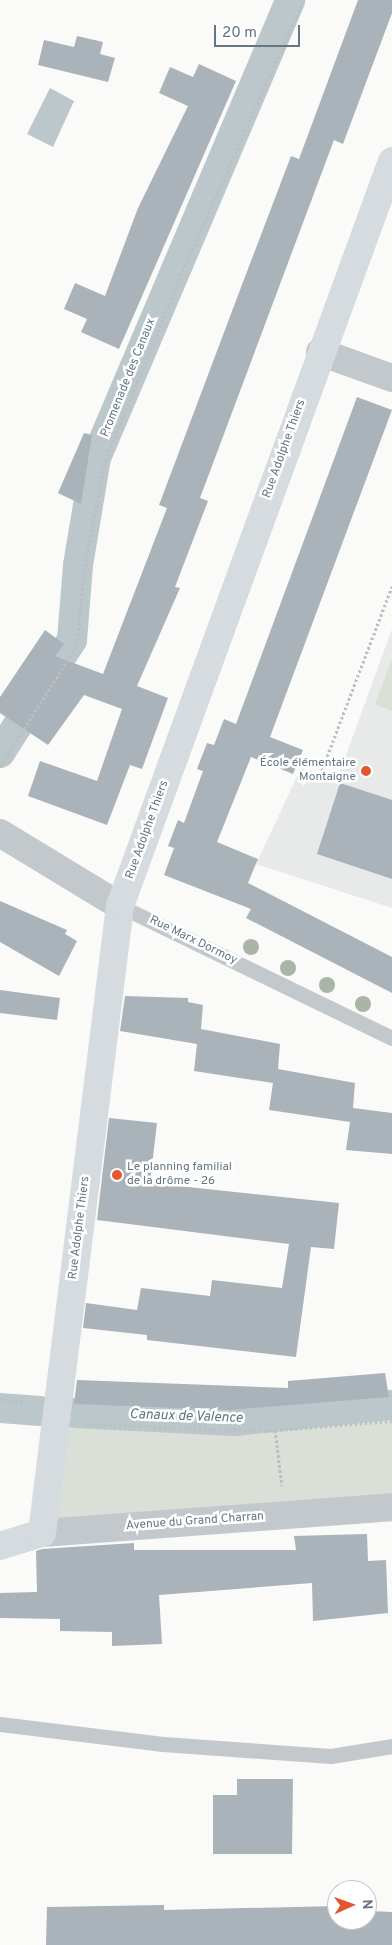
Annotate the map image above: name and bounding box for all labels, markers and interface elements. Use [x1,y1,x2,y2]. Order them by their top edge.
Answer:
scale bar [217,15,303,47]
text: 20 m [222,24,257,43]
street label: Promenade des Canaux [99,317,159,439]
street label: Rue Adolphe Thiers [260,397,310,501]
place label: École élémentaire Montaigne [260,757,356,785]
marker: École élémentaire Montaigne [360,765,372,777]
street label: Rue Adolphe Thiers [123,778,173,882]
street label: Rue Marx Dormoy [147,914,239,968]
place label: Le planning familial de la drôme - 26 [127,1161,232,1189]
marker: Le planning familial de la drôme - 26 [111,1169,123,1181]
street label: Rue Adolphe Thiers [66,1175,94,1281]
water label: Canaux de Valence [129,1407,243,1427]
street label: Avenue du Grand Charran [126,1510,264,1534]
north arrow [327,1880,377,1930]
text: N [358,1899,375,1910]

